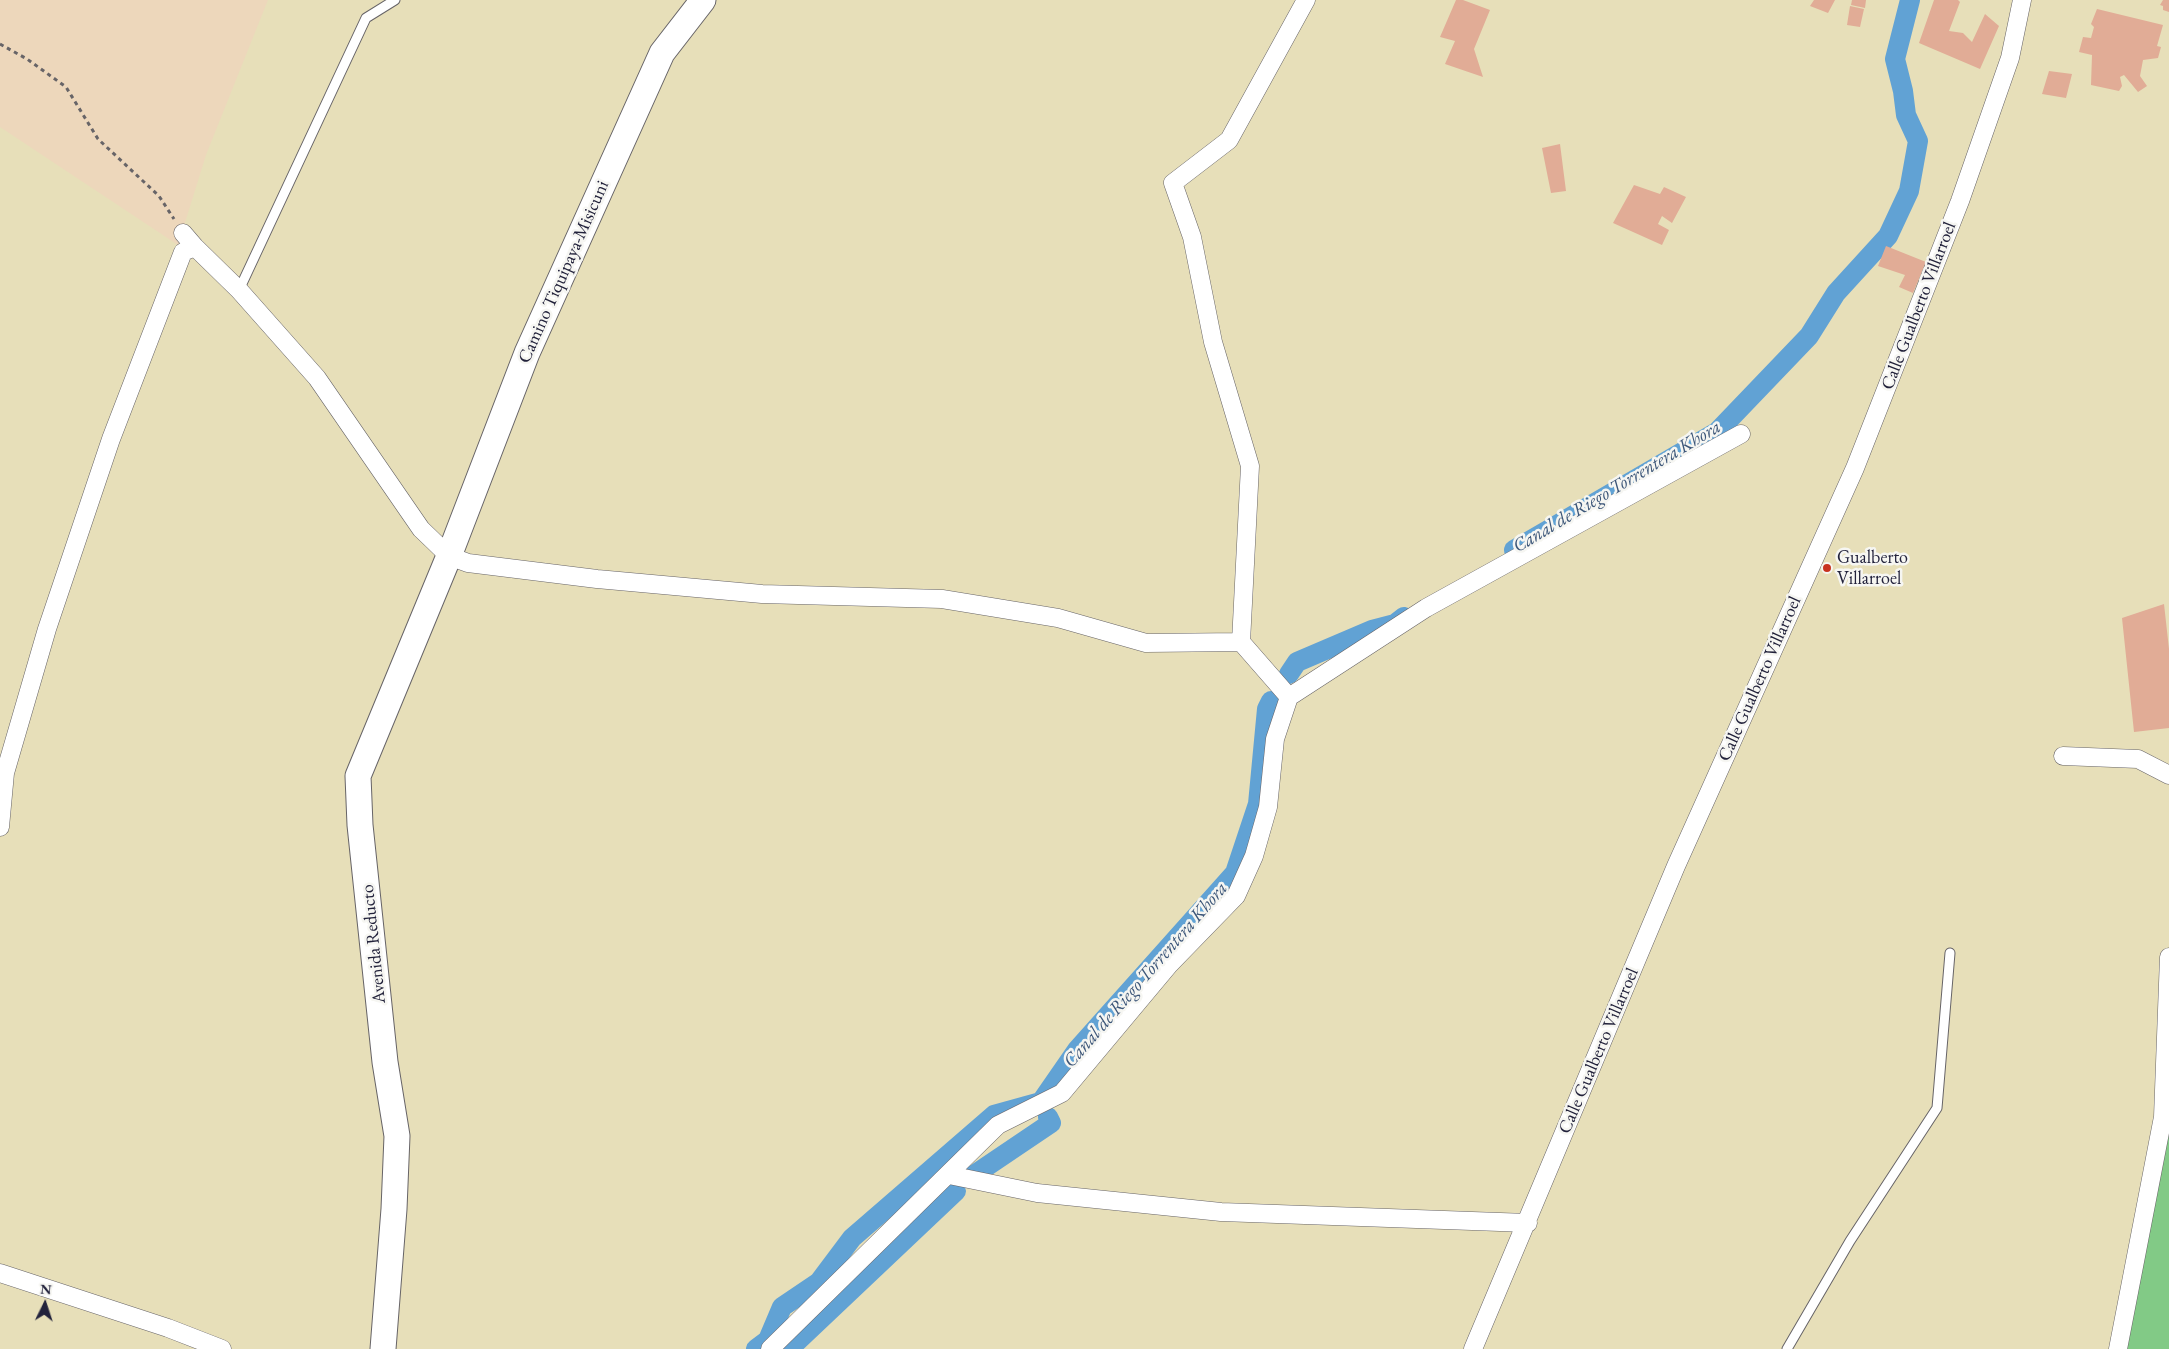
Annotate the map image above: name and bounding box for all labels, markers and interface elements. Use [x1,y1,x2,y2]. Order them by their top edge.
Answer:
street label: Camino Tiquipaya-Misicuni [514,177,614,367]
street label: Calle Gualberto Villarroel [1877,219,1961,393]
water label: Canal de Riego Torrentera Khora [1509,416,1725,558]
place label: Gualberto Villarroel [1837,547,1908,590]
marker: Gualberto Villarroel [1821,562,1833,574]
street label: Calle Gualberto Villarroel [1714,593,1806,765]
water label: Canal de Riego Torrentera Khora [1059,877,1233,1073]
street label: Avenida Reducto [357,883,391,1005]
street label: Calle Gualberto Villarroel [1554,965,1644,1137]
north arrow [20,1279,70,1329]
text: N [40,1280,52,1298]

